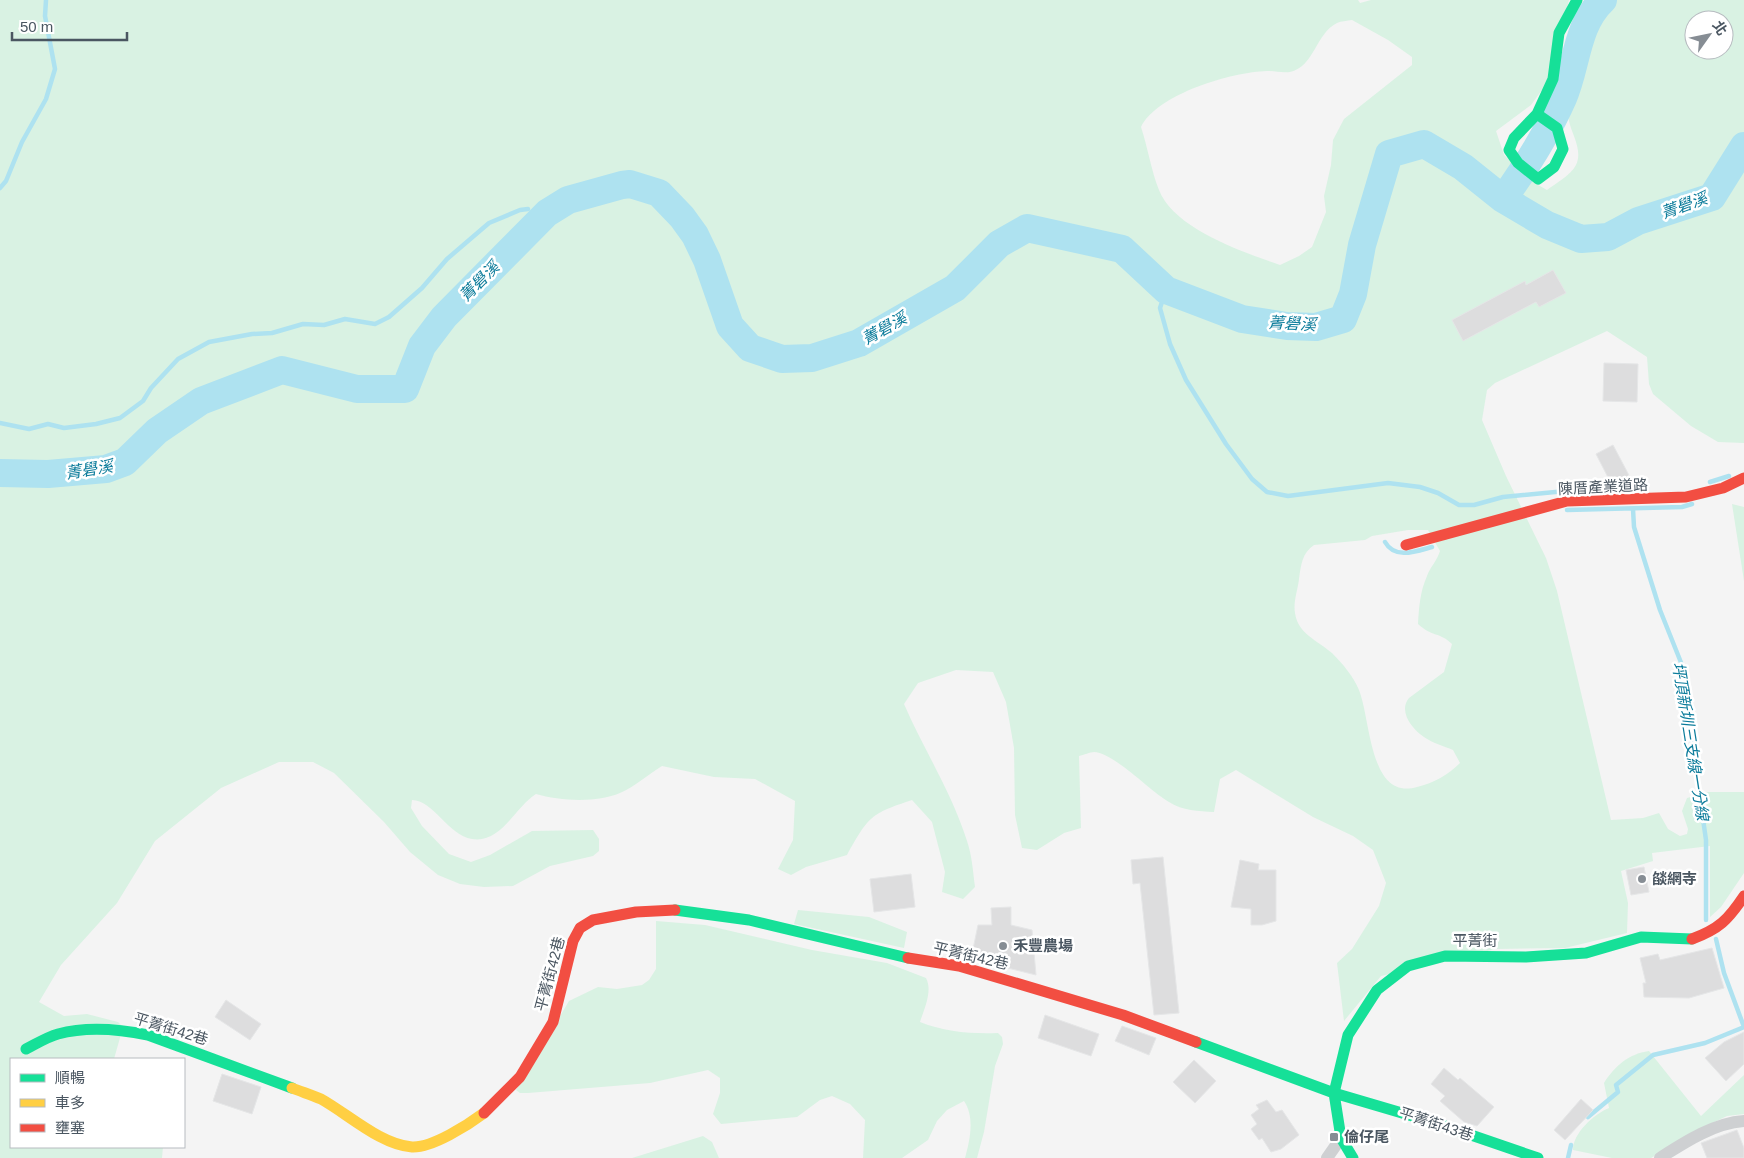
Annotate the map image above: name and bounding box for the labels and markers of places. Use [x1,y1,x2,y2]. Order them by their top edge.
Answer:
place label: 燄網寺 [1652,870,1697,887]
marker: 燄網寺 [1636,873,1648,885]
place label: 禾豐農場 [1013,937,1073,954]
marker: 禾豐農場 [997,940,1009,952]
place label: 倫仔尾 [1344,1128,1389,1145]
marker: 倫仔尾 [1328,1131,1340,1143]

